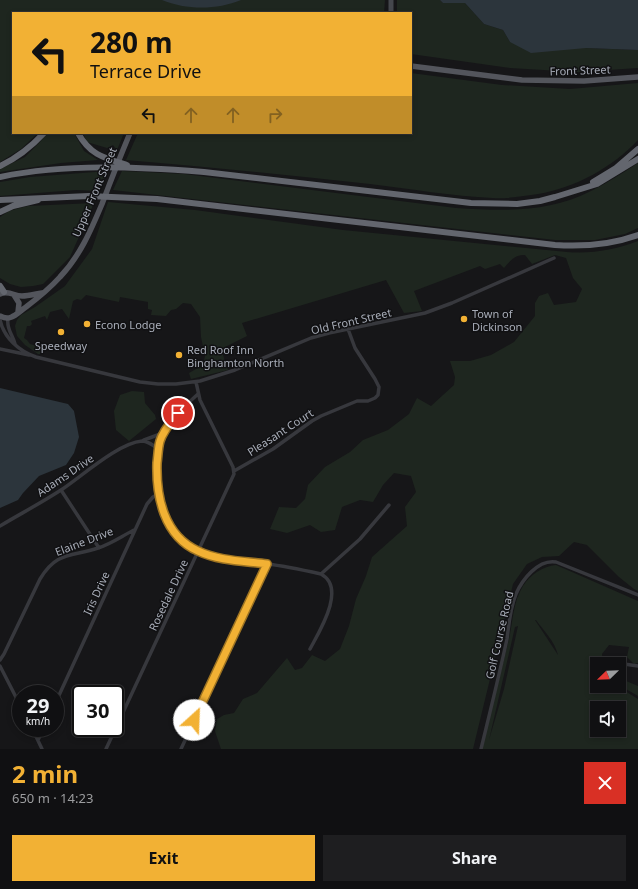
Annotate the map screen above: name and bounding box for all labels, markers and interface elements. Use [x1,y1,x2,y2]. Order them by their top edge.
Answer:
text: 280 m [90,23,173,61]
icon: left [24,28,76,80]
text: Terrace Drive [90,59,202,83]
street label: Front Street [549,61,611,79]
icon: left [138,104,160,126]
icon: ahead [180,104,202,126]
icon: ahead [222,104,244,126]
icon: right [264,104,286,126]
street label: Upper Front Street [68,145,120,239]
street label: Old Front Street [309,304,393,338]
place label: Town of Dickinson [472,306,522,334]
marker: Town of Dickinson [459,314,469,324]
place label: Econo Lodge [95,317,162,332]
marker: Econo Lodge [82,319,92,329]
marker: Speedway [56,327,66,337]
place label: Speedway [35,338,88,353]
place label: Red Roof Inn Binghamton North [187,342,284,370]
marker: Red Roof Inn Binghamton North [174,350,184,360]
pin [161,396,195,430]
icon: arrive [167,402,189,424]
street label: Pleasant Court [244,405,316,459]
street label: Adams Drive [34,450,96,500]
street label: Elaine Drive [53,523,115,559]
street label: Rosedale Drive [145,557,191,633]
street label: Iris Drive [79,569,113,617]
street label: Golf Course Road [482,590,516,680]
north arrow [590,657,626,693]
map controls [590,657,626,737]
speed limit sign: 30 [72,685,124,737]
text: 29 [27,692,49,719]
position arrow [173,699,215,741]
button: sound [590,701,626,737]
text: km/h [26,714,50,728]
text: 2 min [12,757,78,790]
button: close [584,762,626,804]
text: 650 m · 14:23 [12,789,93,807]
button: Exit [12,835,315,881]
button: Share [323,835,626,881]

